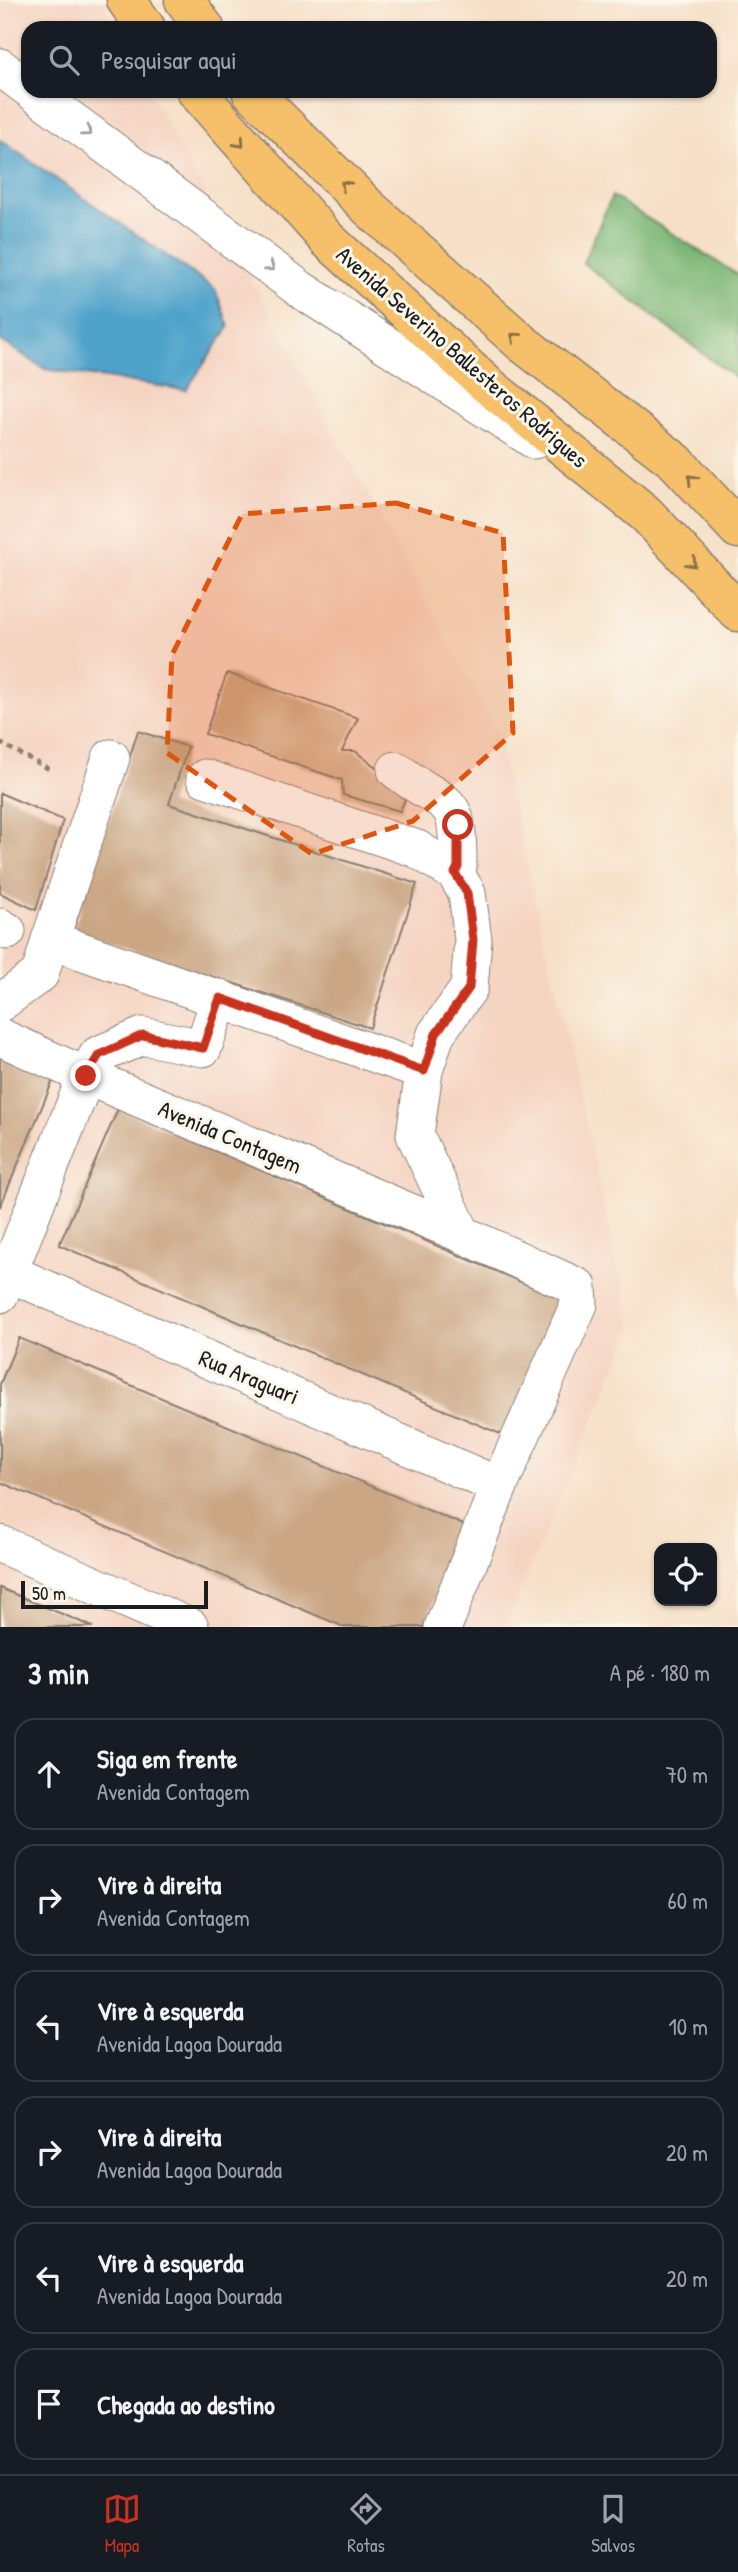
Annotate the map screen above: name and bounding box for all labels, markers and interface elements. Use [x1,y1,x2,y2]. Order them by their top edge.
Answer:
search box [21,21,717,98]
icon: search [45,41,83,79]
text: Pesquisar aqui [101,42,237,77]
one-way arrow [79,123,92,136]
one-way arrow [231,135,244,148]
one-way arrow [340,180,353,193]
street label: Avenida Severino Ballesteros Rodrigues [330,239,595,475]
one-way arrow [262,258,275,271]
one-way arrow [510,333,523,345]
one-way arrow [687,474,700,487]
one-way arrow [684,555,697,568]
route start [442,809,473,840]
route end [70,1060,101,1091]
street label: Avenida Contagem [154,1092,307,1181]
street label: Rua Araguari [195,1342,304,1411]
map controls [654,1543,717,1606]
button: locate [654,1543,717,1606]
scale bar [21,1578,208,1610]
text: 50 m [32,1580,66,1606]
text: 3 min [28,1653,89,1693]
text: A pé · 180 m [610,1657,710,1688]
text: Siga em frente [97,1741,237,1776]
icon: ahead [30,1755,68,1793]
text: 70 m [665,1759,708,1790]
text: Avenida Contagem [97,1776,250,1807]
text: Vire à direita [97,1867,221,1902]
icon: right [30,1881,68,1919]
text: 60 m [668,1885,708,1916]
text: Avenida Contagem [97,1902,250,1933]
text: Vire à esquerda [97,1993,243,2028]
icon: left [30,2007,68,2045]
text: 10 m [668,2011,708,2042]
text: Avenida Lagoa Dourada [97,2028,282,2059]
text: Vire à direita [97,2119,221,2154]
icon: right [30,2133,68,2171]
text: 20 m [666,2137,708,2168]
text: Avenida Lagoa Dourada [97,2154,282,2185]
text: Vire à esquerda [97,2245,243,2280]
icon: left [30,2259,68,2297]
text: 20 m [666,2263,708,2294]
text: Avenida Lagoa Dourada [97,2280,282,2311]
icon: arrive [30,2385,68,2423]
text: Chegada ao destino [97,2387,275,2422]
tab: Mapa [103,2490,141,2558]
tab: Rotas [347,2490,385,2558]
tab: Salvos [591,2490,635,2558]

